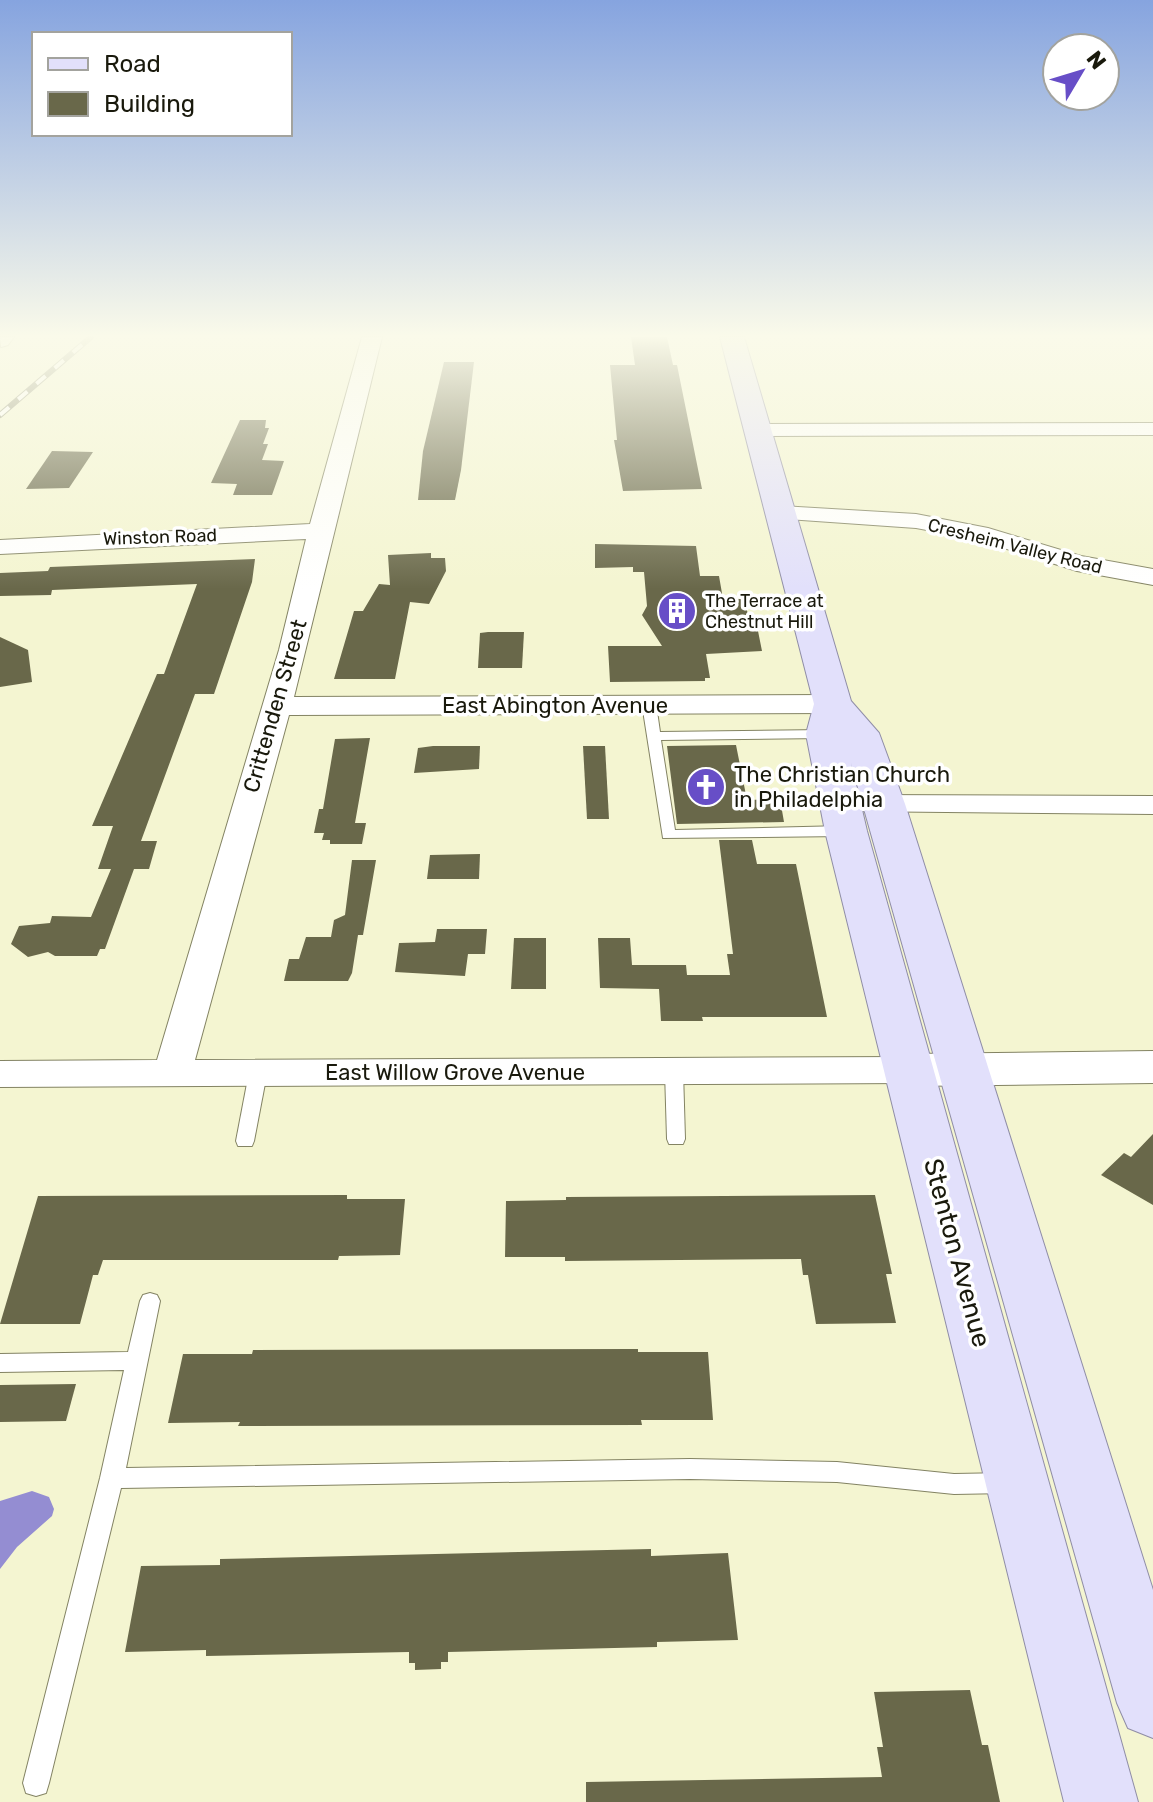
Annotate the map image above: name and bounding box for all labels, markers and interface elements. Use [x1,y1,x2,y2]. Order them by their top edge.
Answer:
legend [32,32,292,136]
north arrow [1041,32,1121,112]
text: N [1081,45,1112,75]
text: Road [104,50,161,78]
text: Building [104,90,195,118]
street label: Cresheim Valley Road [926,514,1104,578]
street label: Winston Road [103,524,217,550]
building icon: The Terrace at Chestnut Hill [656,590,698,632]
place label: The Terrace at Chestnut Hill [705,590,824,633]
street label: Crittenden Street [237,616,313,796]
street label: East Abington Avenue [442,692,668,719]
place label: The Christian Church in Philadelphia [734,761,950,813]
church icon: The Christian Church in Philadelphia [685,766,727,808]
street label: East Willow Grove Avenue [325,1059,585,1086]
street label: Stenton Avenue [917,1155,997,1351]

